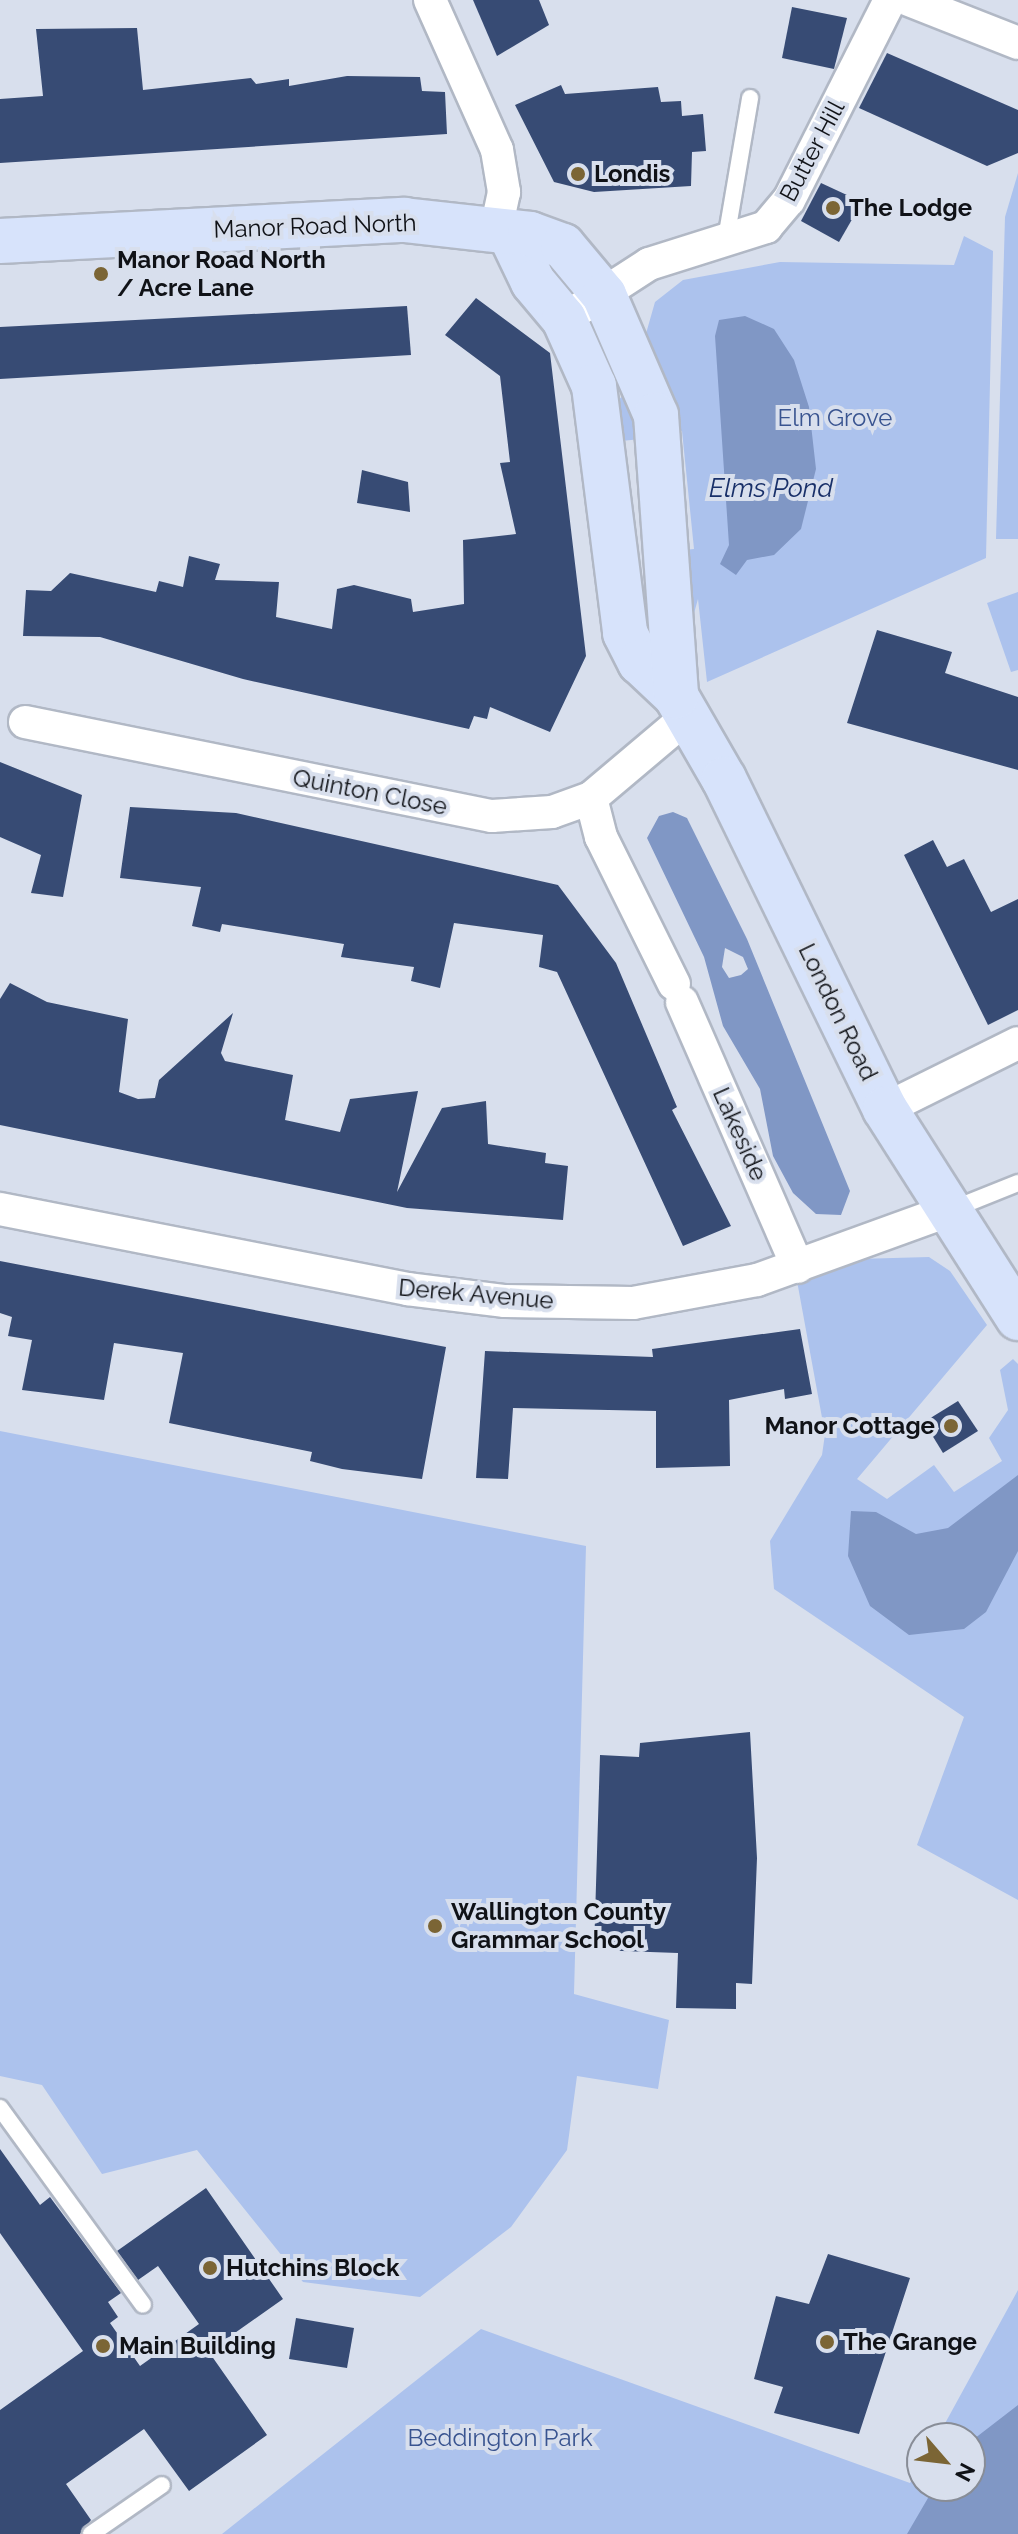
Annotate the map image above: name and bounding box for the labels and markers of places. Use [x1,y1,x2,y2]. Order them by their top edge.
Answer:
place label: Londis [594,160,670,188]
marker: Londis [569,165,587,183]
place label: The Lodge [849,194,972,222]
marker: The Lodge [824,199,842,217]
place label: Manor Road North / Acre Lane [117,246,326,302]
marker: Manor Road North / Acre Lane [92,265,110,283]
place label: Manor Cottage [764,1412,935,1440]
marker: Manor Cottage [942,1417,960,1435]
place label: Wallington County Grammar School [451,1898,666,1954]
marker: Wallington County Grammar School [426,1917,444,1935]
place label: Hutchins Block [226,2254,399,2282]
marker: Hutchins Block [201,2259,219,2277]
place label: The Grange [843,2328,977,2356]
place label: Main Building [119,2332,276,2360]
marker: The Grange [818,2333,836,2351]
marker: Main Building [94,2337,112,2355]

